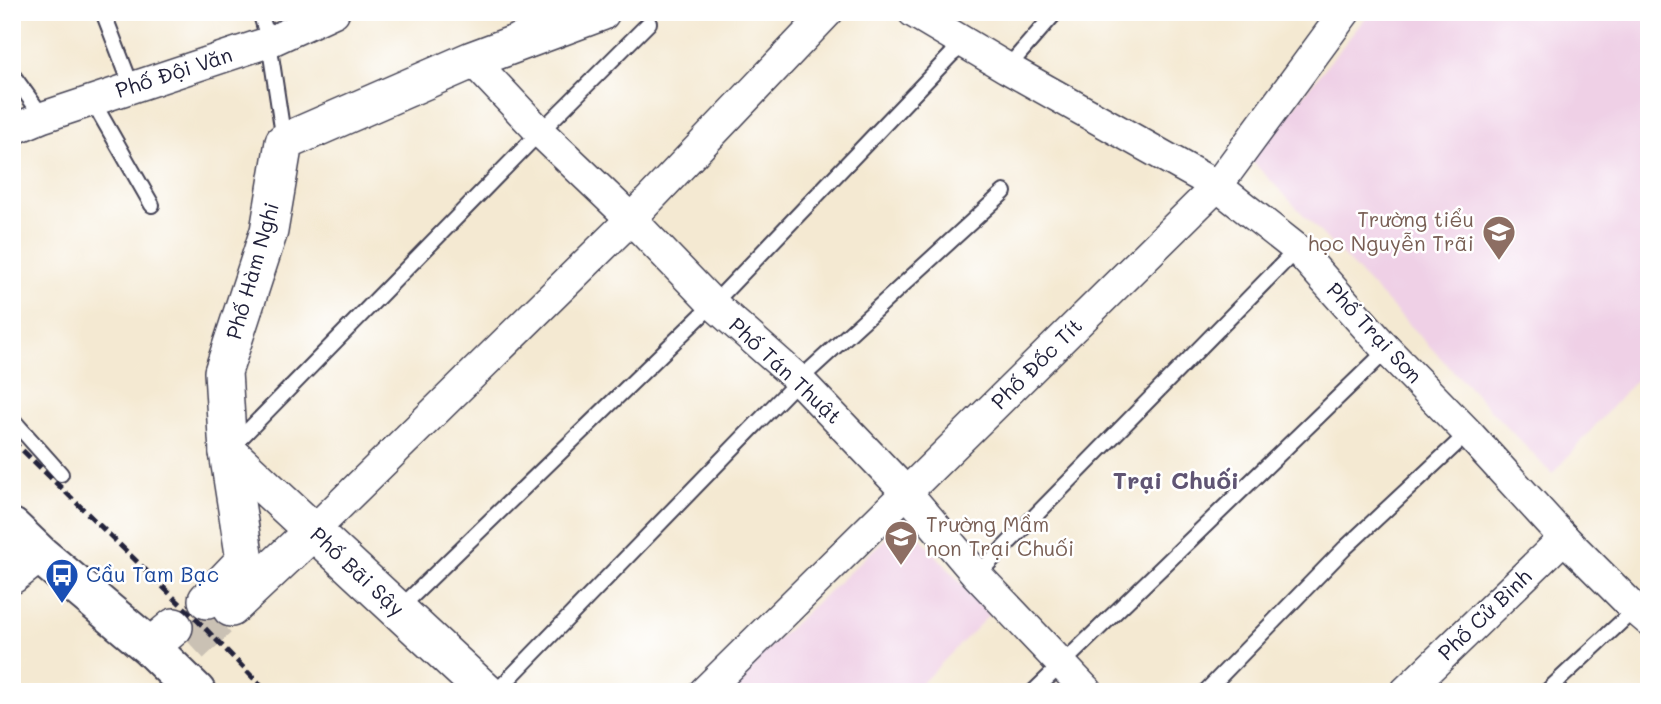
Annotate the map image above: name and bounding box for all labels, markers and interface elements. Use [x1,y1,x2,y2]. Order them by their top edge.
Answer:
street label: Phố Đội Văn [112,40,235,103]
street label: Phố Hàm Nghi [219,199,284,342]
place label: Trường tiểu học Nguyễn Trãi [1307,205,1474,256]
school or university icon: Trường tiểu học Nguyễn Trãi [1480,213,1518,262]
street label: Phố Trại Sơn [1321,276,1429,388]
street label: Phố Tán Thuật [724,311,848,429]
street label: Phố Đốc Tít [985,312,1087,414]
district label: Trại Chuối [1113,464,1239,495]
place label: Trường Mầm non Trại Chuối [926,510,1074,561]
school or university icon: Trường Mầm non Trại Chuối [882,518,920,567]
street label: Phố Bãi Sậy [305,520,411,621]
bus stop icon: Cầu Tam Bạc [43,556,81,605]
place label: Cầu Tam Bạc [86,560,219,587]
street label: Phố Cử Bình [1431,562,1537,665]

